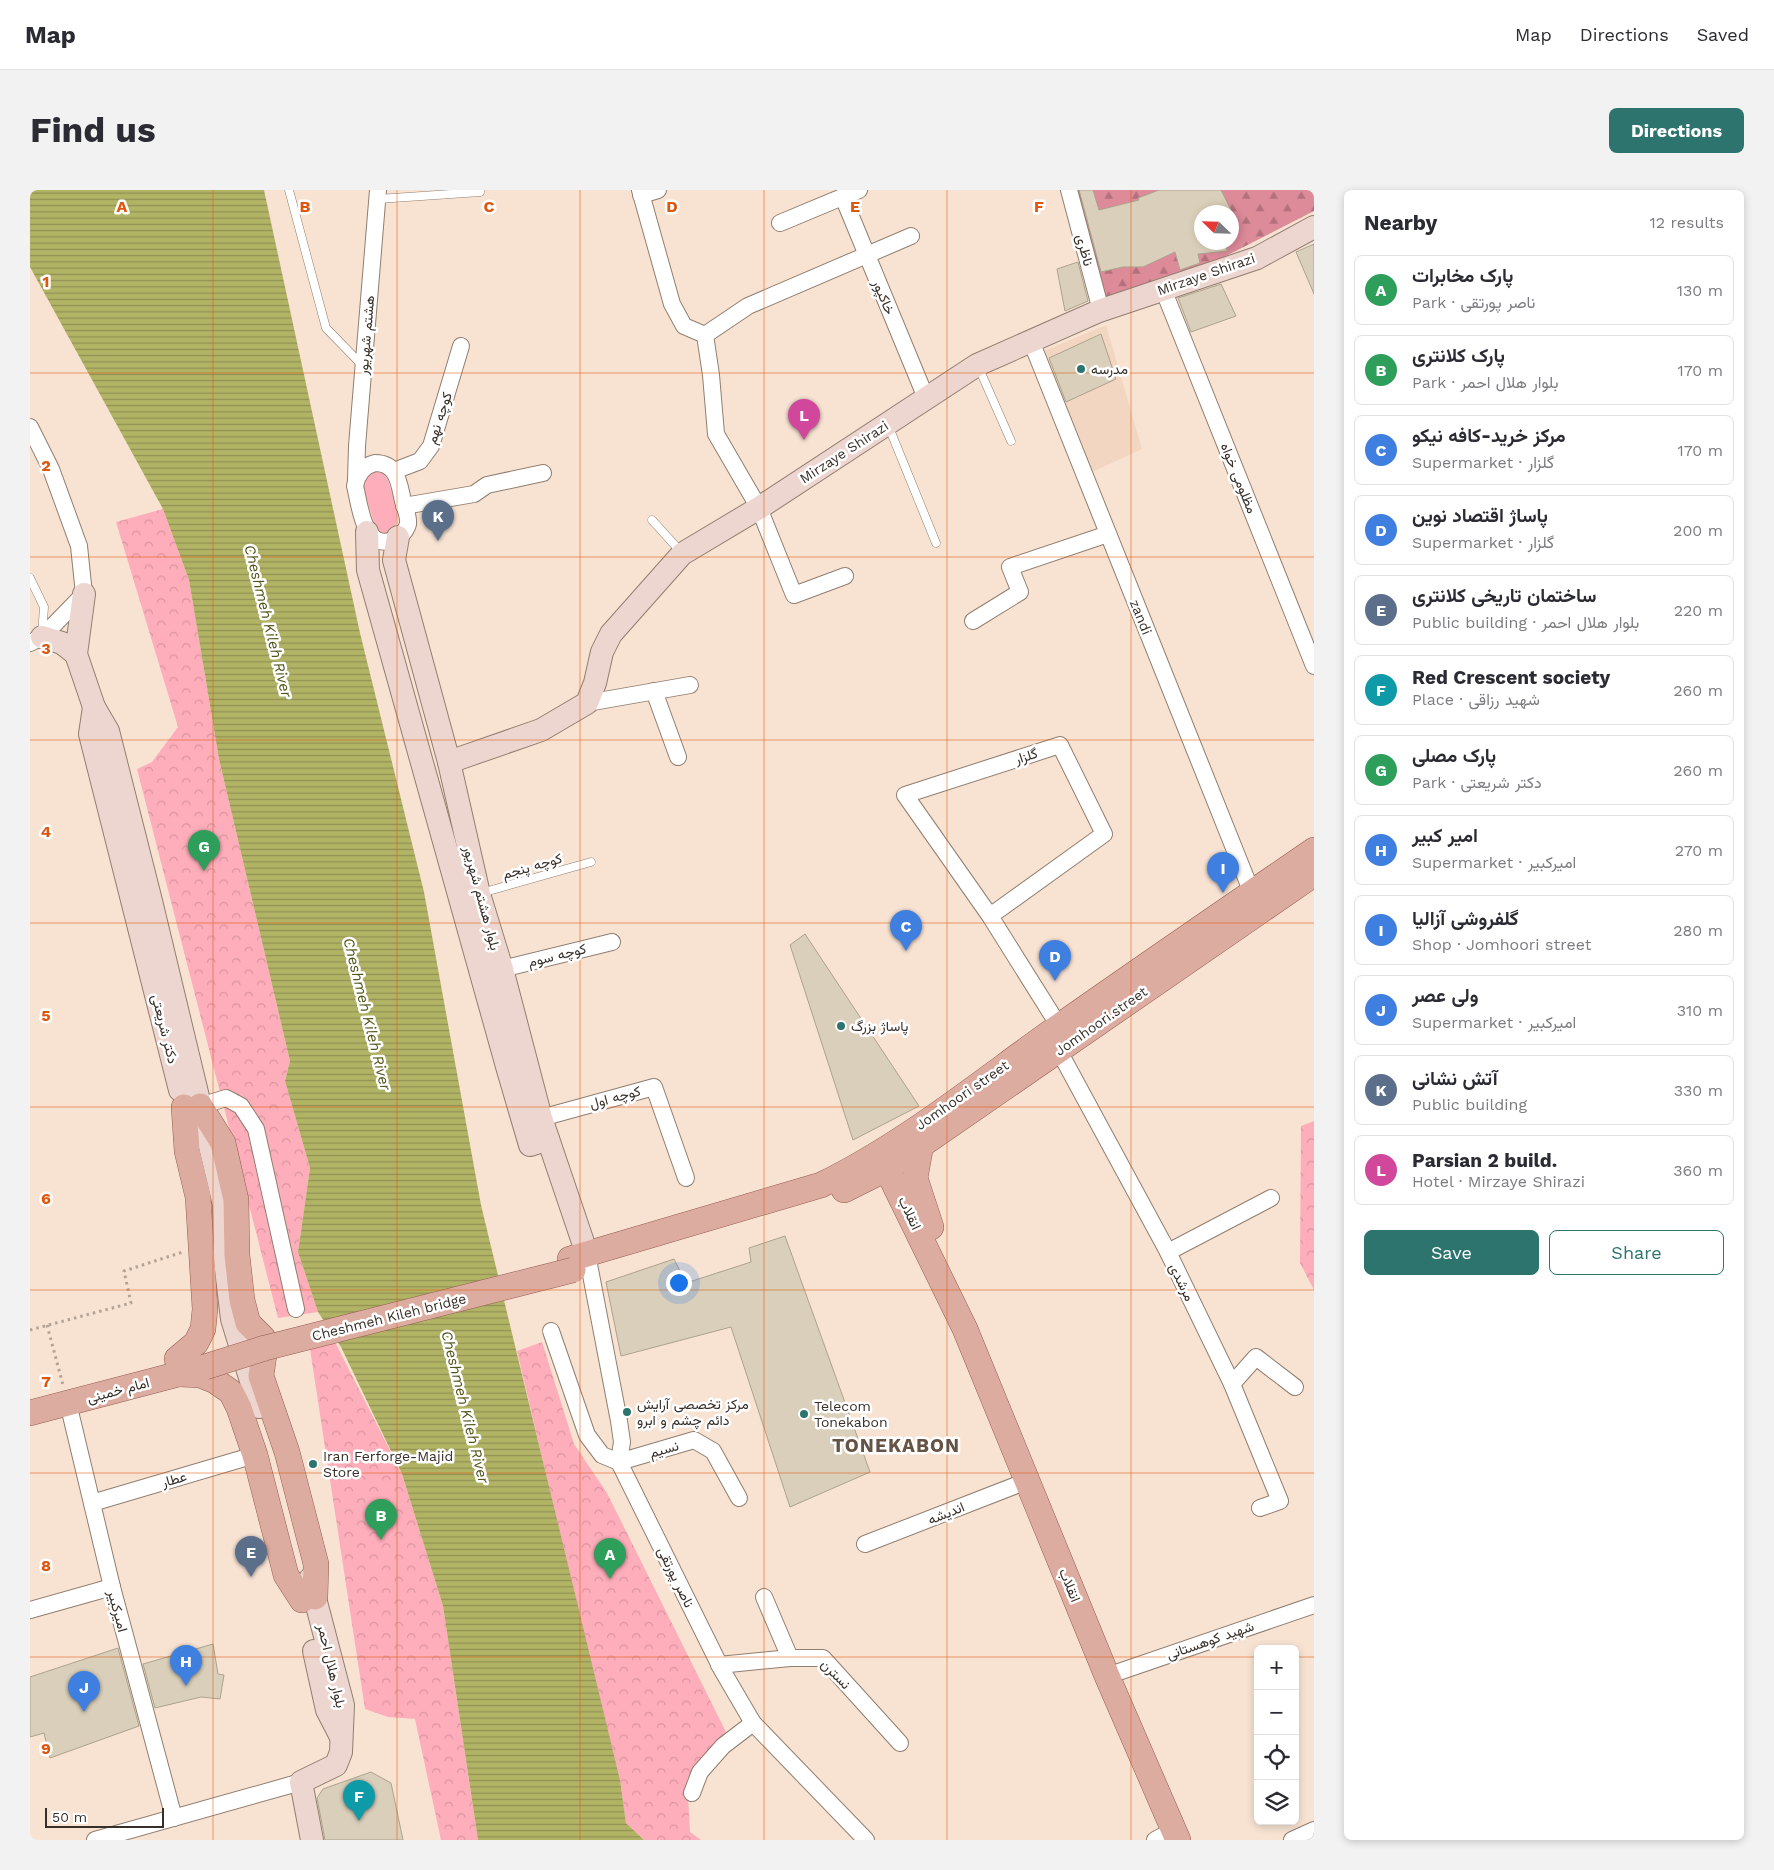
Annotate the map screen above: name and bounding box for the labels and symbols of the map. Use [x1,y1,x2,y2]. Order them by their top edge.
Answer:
text: A [117,197,128,216]
text: B [300,197,311,216]
text: C [484,197,495,216]
text: D [666,197,678,216]
text: E [850,197,860,216]
text: F [1034,197,1044,216]
north arrow [1194,205,1239,250]
street label: ناظری [1072,232,1097,268]
street label: Mirzaye Shirazi [1155,250,1257,298]
text: 1 [43,272,49,291]
street label: خاکپور [867,276,898,318]
street label: هشتم شهریور [354,294,378,377]
place label: مدرسه [1091,361,1128,378]
marker: مدرسه [1075,363,1087,375]
street label: کوچه نهم [423,390,457,447]
pin: L [788,399,820,440]
street label: Mirzaye Shirazi [797,417,891,487]
street label: مظلومی خواه [1217,440,1260,516]
text: 2 [41,456,51,475]
pin: K [422,500,454,541]
water label: Cheshmeh Kileh River [240,543,296,700]
street label: zandi [1127,597,1155,637]
text: 3 [41,639,51,658]
street label: گلزار [1012,745,1040,768]
text: 4 [41,822,51,841]
pin: G [188,830,220,871]
street label: بلوار هشتم شهریور [459,843,504,952]
street label: کوچه پنجم [500,850,564,884]
pin: I [1207,852,1239,893]
pin: C [890,910,922,951]
water label: Cheshmeh Kileh River [339,936,395,1093]
street label: کوچه سوم [526,940,588,972]
pin: D [1039,940,1071,981]
street label: Jomhoori.street [1052,983,1150,1059]
street label: دکتر شریعتی [148,993,181,1066]
text: 5 [41,1006,51,1025]
place label: پاساژ بزرگ [851,1018,908,1036]
marker: پاساژ بزرگ [835,1020,847,1032]
street label: Jomhoori street [912,1057,1012,1133]
street label: کوچه اول [588,1083,643,1113]
text: 6 [41,1189,51,1208]
street label: انقلاب [894,1194,925,1233]
street label: مرشدی [1165,1260,1198,1304]
your location [666,1270,692,1296]
street label: Cheshmeh Kileh bridge [310,1290,468,1344]
water label: Cheshmeh Kileh River [437,1329,493,1486]
text: 7 [41,1372,51,1391]
street label: امام خمینی [85,1374,151,1407]
place label: مرکز تخصصی آرایش دائم چشم و ابرو [637,1396,749,1430]
place label: Telecom Tonekabon [814,1398,888,1430]
marker: مرکز تخصصی آرایش دائم چشم و ابرو [621,1406,633,1418]
marker: Telecom Tonekabon [798,1408,810,1420]
district label: TONEKABON [832,1434,960,1457]
street label: نسیم [647,1437,681,1462]
place label: Iran Ferforge-Majid Store [323,1448,453,1480]
marker: Iran Ferforge-Majid Store [307,1458,319,1470]
street label: عطار [159,1468,189,1491]
street label: اندیشه [925,1498,967,1528]
pin: B [365,1499,397,1540]
pin: E [235,1536,267,1577]
pin: A [594,1538,626,1579]
street label: ناصر پورتقی [653,1544,698,1611]
text: 8 [41,1556,51,1575]
street label: انقلاب [1055,1566,1084,1605]
street label: امیرکبیر [104,1587,131,1634]
street label: شهید کوهستانی [1164,1618,1256,1663]
street label: بلوار هلال احمر [312,1622,349,1710]
pin: H [170,1645,202,1686]
street label: نسترن [817,1656,854,1693]
pin: J [68,1671,100,1712]
text: 9 [41,1739,51,1758]
pin: F [343,1780,375,1821]
scale bar [45,1805,164,1828]

